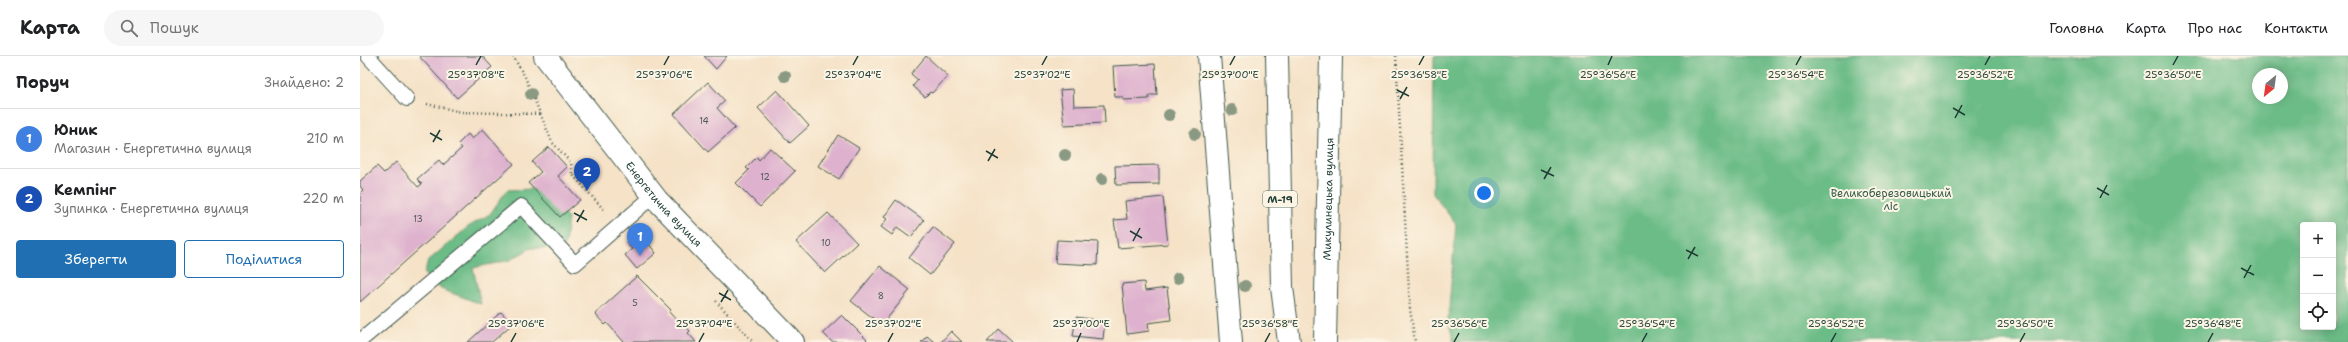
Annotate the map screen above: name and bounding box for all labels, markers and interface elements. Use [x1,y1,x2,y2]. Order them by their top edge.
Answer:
search box [104,10,384,46]
text: Карта [20,15,80,40]
icon: search [118,17,140,39]
text: Пошук [150,18,199,38]
text: Головна [2049,19,2104,37]
text: Карта [2126,19,2166,37]
text: Про нас [2188,19,2242,37]
text: Контакти [2264,19,2328,37]
text: 25°37'08"E [447,68,505,81]
text: 25°37'06"E [636,68,692,81]
text: 25°37'04"E [824,68,882,81]
text: 25°37'02"E [1014,68,1070,81]
text: 25°37'00"E [1201,68,1259,81]
text: 25°36'58"E [1391,68,1447,81]
text: 25°36'56"E [1580,68,1636,81]
text: 25°36'54"E [1768,68,1824,81]
text: 25°36'52"E [1957,68,2013,81]
text: 25°36'50"E [2144,68,2202,81]
north arrow [2252,68,2288,104]
text: Поруч [16,71,69,93]
text: Знайдено: 2 [264,74,344,91]
house number: 14 [699,115,709,127]
text: Юник [54,120,98,140]
text: 1 [26,130,32,147]
text: 210 m [306,130,344,147]
street label: Микулинецька вулиця [1319,137,1337,261]
text: Магазин · Енергетична вулиця [54,140,252,157]
pin: 2 [574,158,600,191]
street label: Енергетична вулиця [622,158,705,250]
house number: 12 [760,171,770,183]
text: Кемпінг [54,180,116,200]
your location [1474,183,1494,203]
park label: Великоберезовицький ліс [1831,186,1951,214]
text: 2 [24,190,34,207]
text: 220 m [302,190,344,207]
road number: М-19 [1263,191,1297,207]
text: Зупинка · Енергетична вулиця [54,200,249,217]
house number: 13 [413,213,423,225]
map controls [2300,222,2336,330]
button: + [2300,222,2336,258]
pin: 1 [627,223,653,256]
house number: 10 [821,237,831,249]
button: Зберегти [16,240,176,278]
button: Поділитися [184,240,344,278]
button: − [2300,258,2336,294]
house number: 8 [878,290,884,302]
button: locate [2300,294,2336,330]
house number: 5 [632,297,638,309]
text: 25°37'06"E [488,317,544,330]
text: 25°37'04"E [675,317,733,330]
text: 25°37'02"E [865,317,921,330]
text: 25°37'00"E [1052,317,1110,330]
text: 25°36'58"E [1242,317,1298,330]
text: 25°36'56"E [1431,317,1487,330]
text: 25°36'54"E [1619,317,1675,330]
text: 25°36'52"E [1808,317,1864,330]
text: 25°36'50"E [1996,317,2054,330]
text: 25°36'48"E [2184,317,2242,330]

